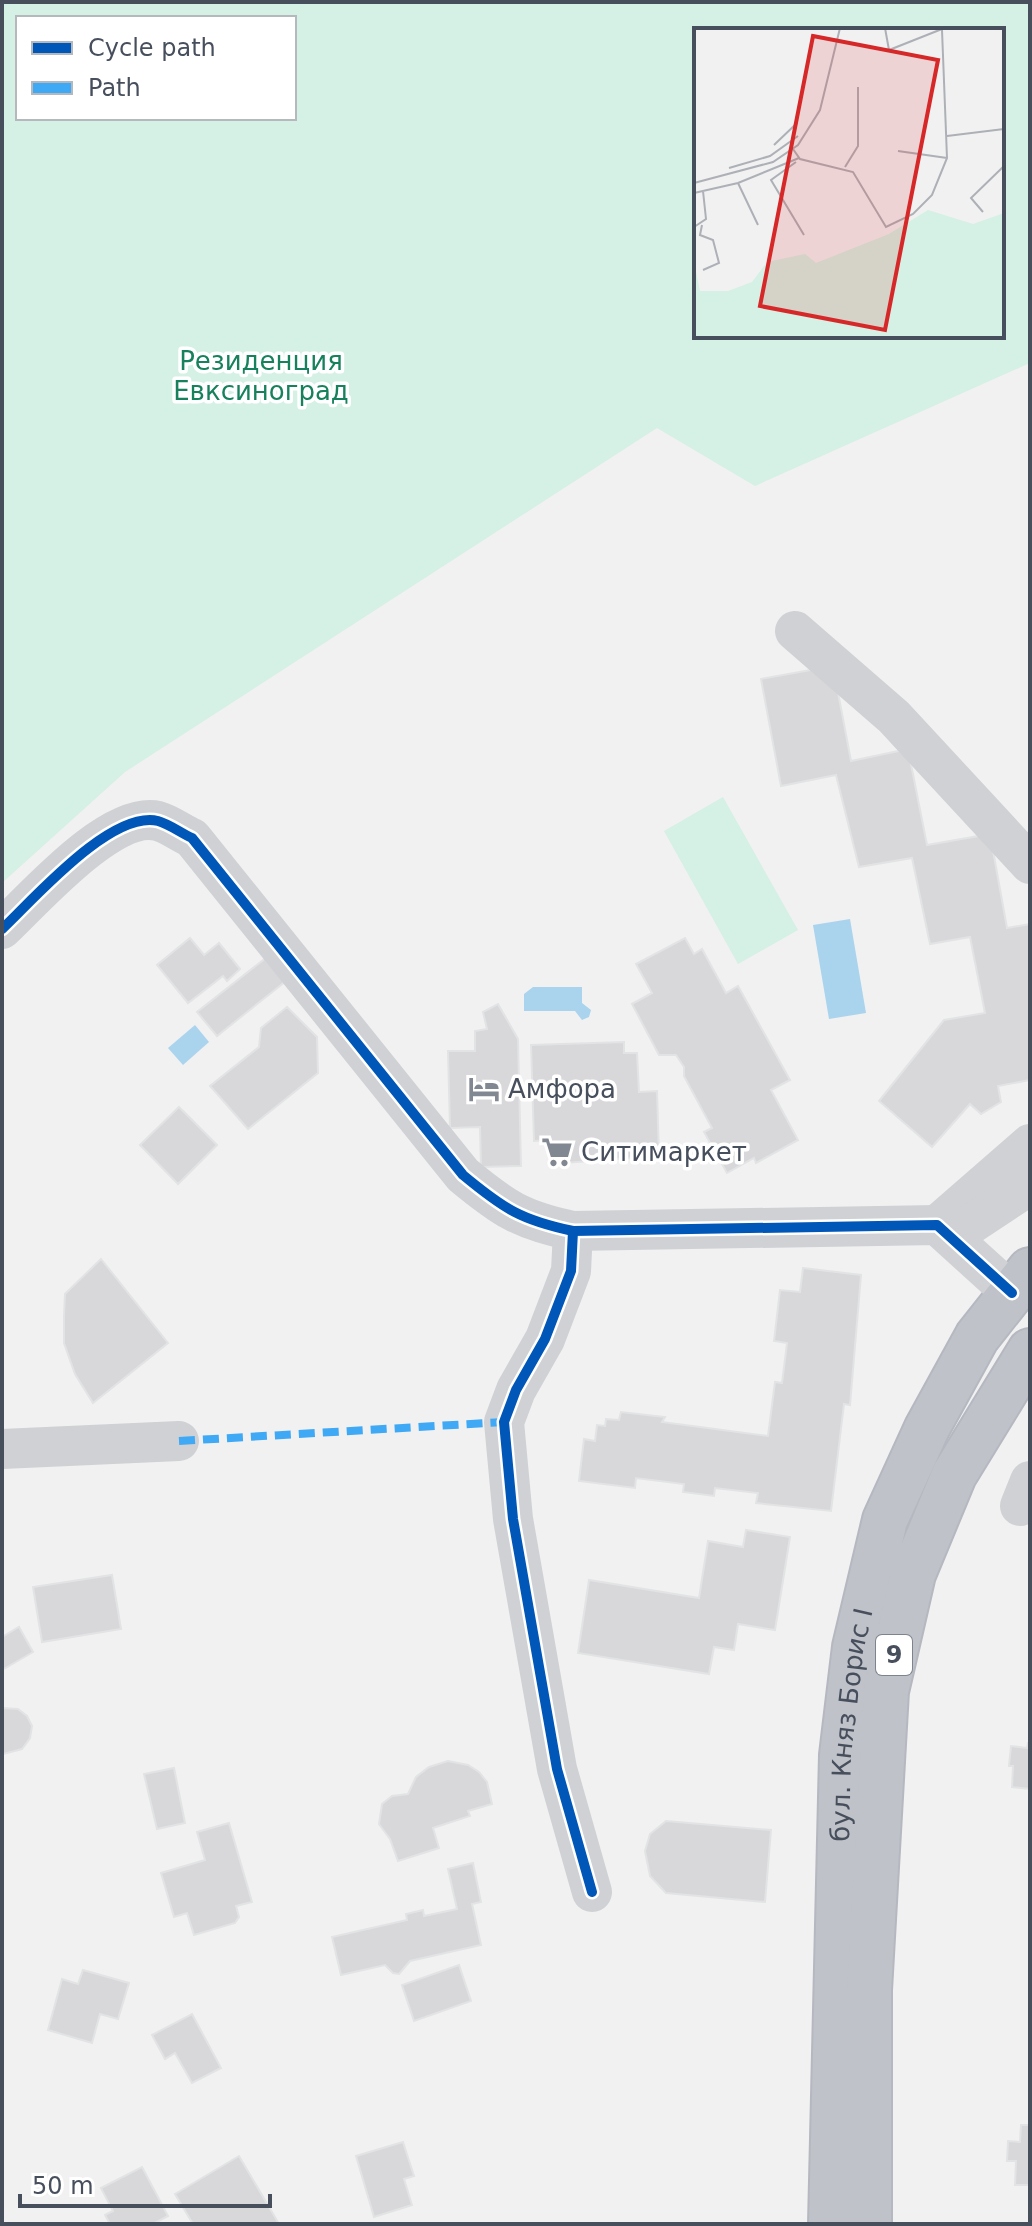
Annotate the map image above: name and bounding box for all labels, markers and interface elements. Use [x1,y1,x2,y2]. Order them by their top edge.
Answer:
legend [16,16,296,120]
inset map [694,28,1004,338]
text: Cycle path [88,34,216,62]
text: Path [88,74,141,102]
park label: Резиденция Евксиноград [173,346,349,406]
hotel icon: Амфора [467,1072,501,1106]
place label: Амфора [508,1074,616,1104]
supermarket icon: Ситимаркет [540,1135,574,1169]
place label: Ситимаркет [581,1137,747,1167]
street label: бул. Княз Борис I [825,1605,879,1842]
road number: 9 [876,1635,912,1675]
scale bar [20,2158,270,2208]
text: 50 m [32,2172,94,2200]

